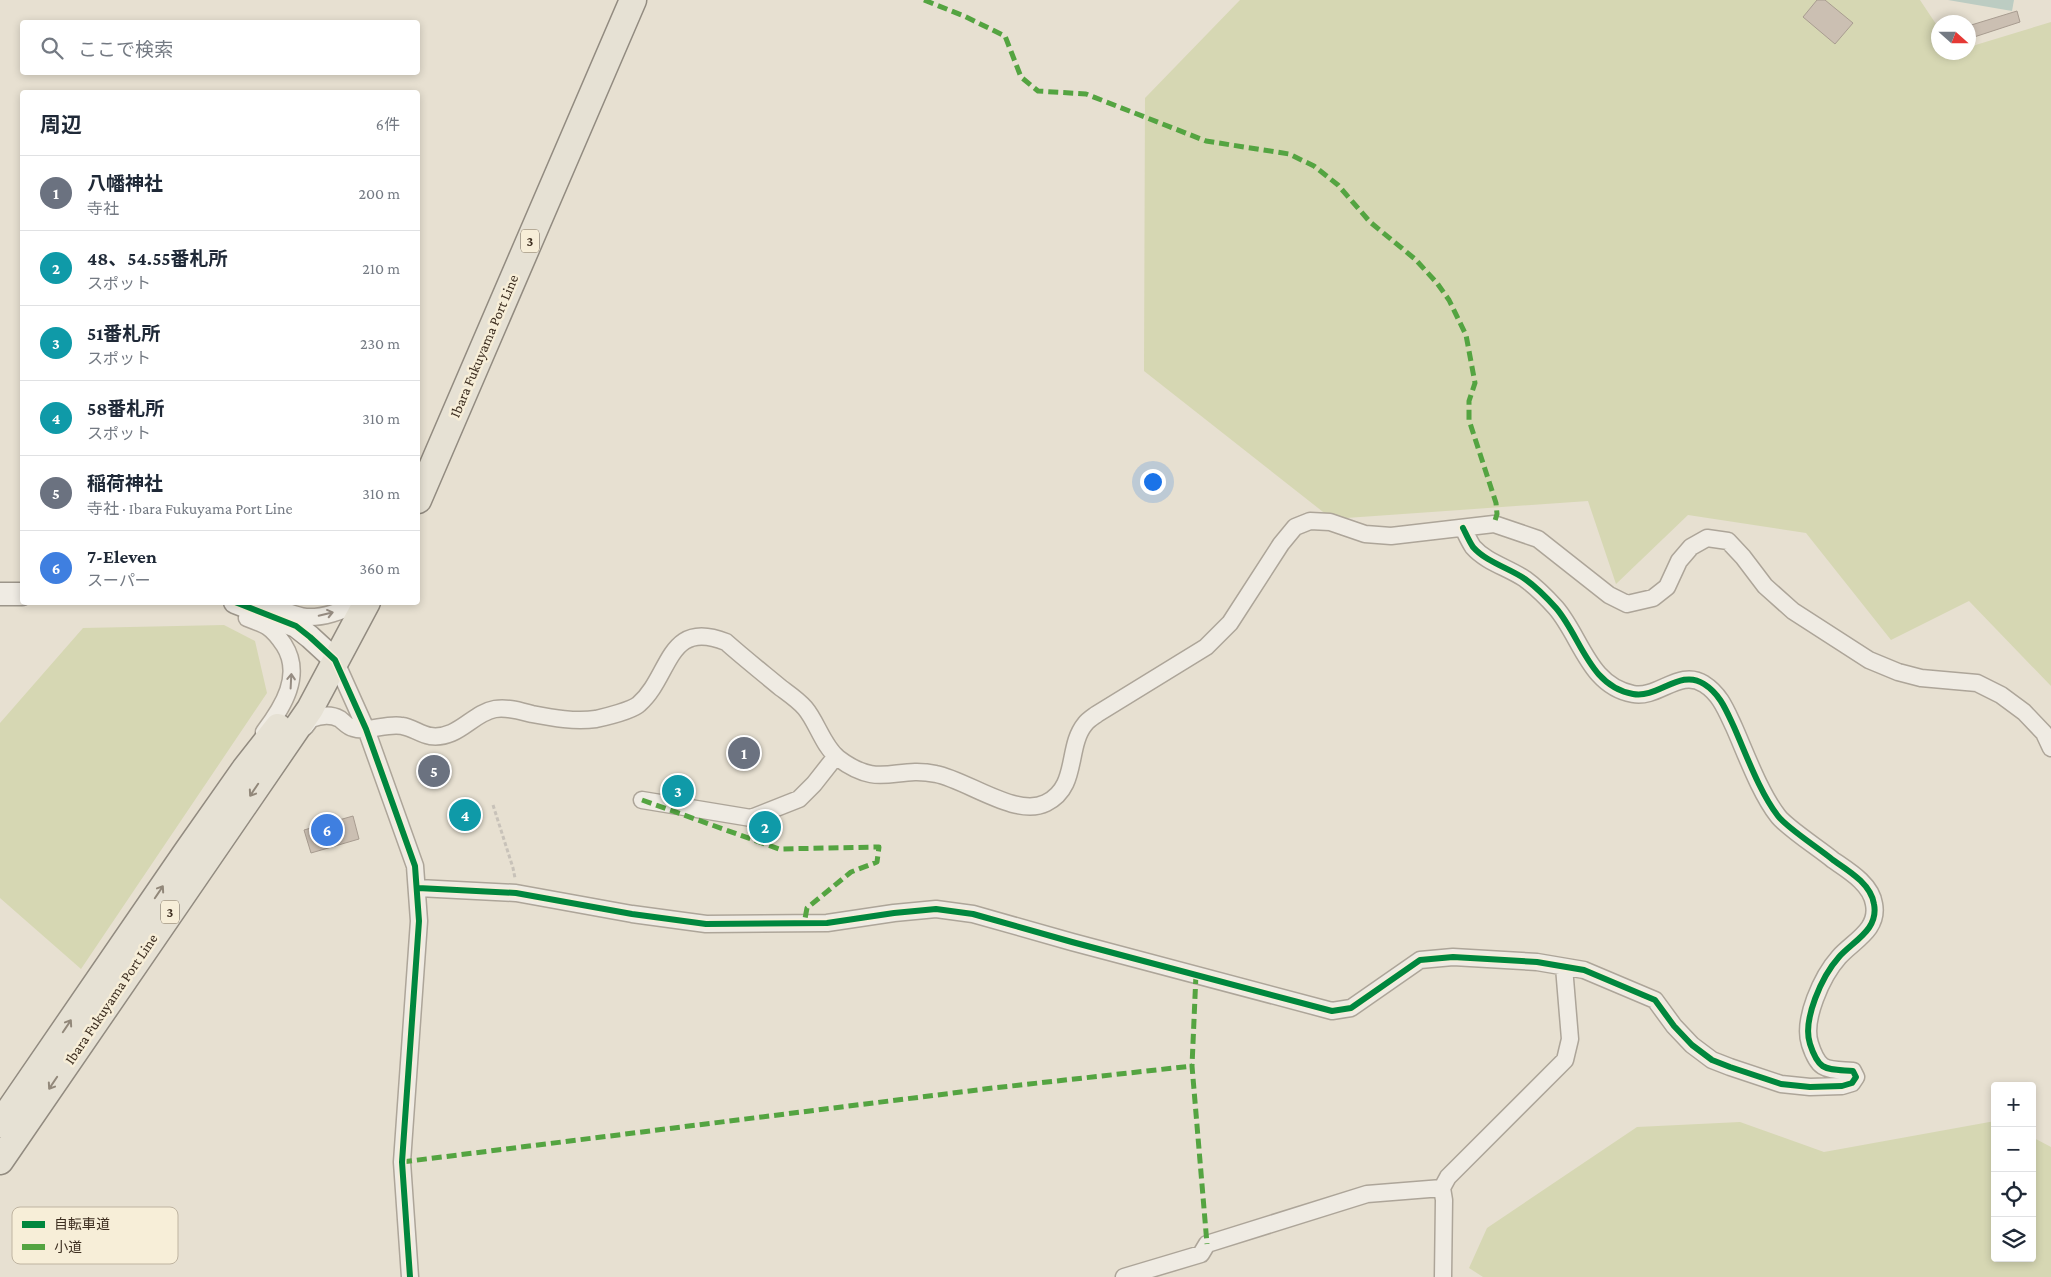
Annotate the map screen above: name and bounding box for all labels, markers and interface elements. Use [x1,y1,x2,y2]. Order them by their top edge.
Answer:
north arrow [1931,15,1976,60]
search box [20,20,420,75]
icon: search [38,34,66,62]
text: ここで検索 [78,39,173,60]
text: 周辺 [40,113,82,137]
text: 6件 [376,116,400,133]
text: 八幡神社 [87,173,163,194]
text: 1 [53,185,59,202]
text: 200 m [358,185,400,202]
text: 寺社 [87,200,119,217]
road number: 3 [521,230,539,252]
text: 48、54.55番札所 [87,248,228,269]
text: 2 [52,260,60,277]
text: 210 m [362,260,400,277]
street label: Ibara Fukuyama Port Line [447,272,522,420]
text: スポット [87,275,151,292]
text: 51番札所 [87,323,160,344]
text: 3 [52,335,60,352]
text: 230 m [360,335,400,352]
text: スポット [87,350,151,367]
text: 58番札所 [87,398,164,419]
text: 4 [52,410,60,427]
text: 310 m [362,410,400,427]
text: スポット [87,425,151,442]
your location [1140,469,1166,495]
text: 稲荷神社 [87,473,163,494]
text: 5 [52,485,60,502]
text: 310 m [362,485,400,502]
text: 寺社 · Ibara Fukuyama Port Line [87,500,293,517]
text: 7-Eleven [87,546,157,567]
text: 6 [52,560,60,577]
text: 360 m [359,560,400,577]
text: スーパー [87,572,151,589]
one-way arrow [318,609,334,618]
one-way arrow [286,673,295,689]
pin: 1 [728,734,760,772]
pin: 5 [418,752,450,790]
pin: 3 [662,772,694,810]
one-way arrow [249,783,259,797]
pin: 4 [449,796,481,834]
pin: 2 [749,808,781,846]
pin: 6 [311,811,343,849]
one-way arrow [154,885,164,899]
road number: 3 [161,900,179,924]
street label: Ibara Fukuyama Port Line [61,931,162,1068]
one-way arrow [62,1019,72,1033]
one-way arrow [48,1076,58,1090]
map controls [1991,1082,2036,1262]
button: + [1991,1082,2036,1127]
button: − [1991,1127,2036,1172]
button: locate [1991,1172,2036,1217]
legend [12,1207,178,1264]
text: 自転車道 [54,1216,110,1232]
button: layers [1991,1217,2036,1262]
text: 小道 [54,1239,82,1255]

